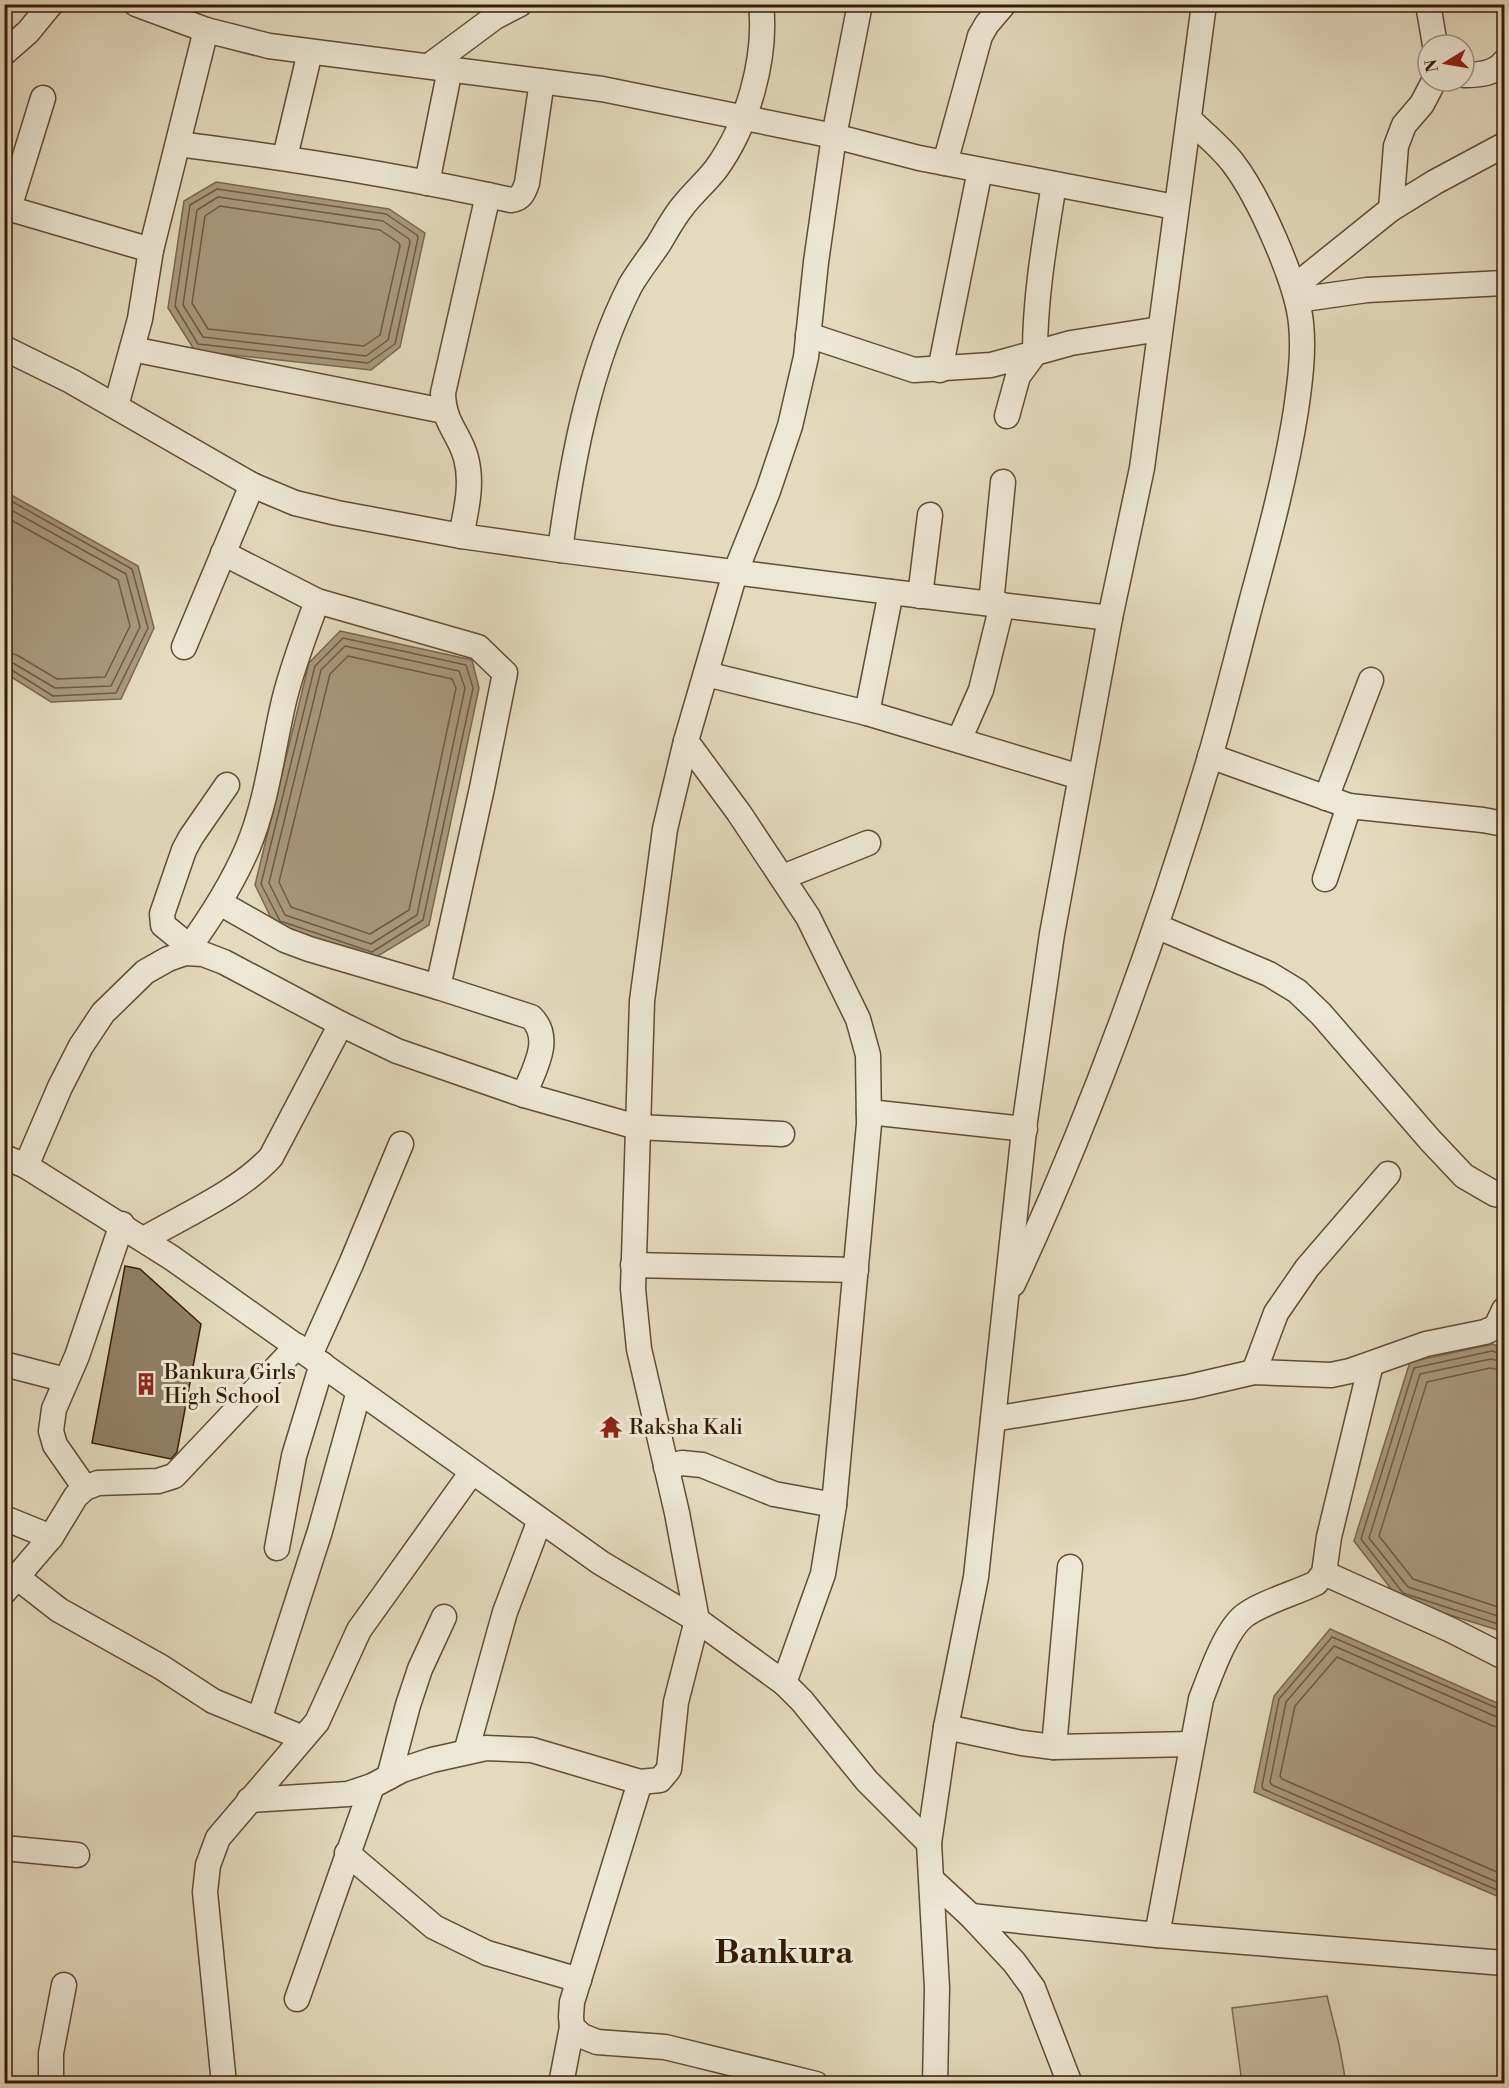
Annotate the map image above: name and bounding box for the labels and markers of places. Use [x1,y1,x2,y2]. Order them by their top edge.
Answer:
place label: Bankura Girls High School [163,1360,296,1410]
building icon: Bankura Girls High School [133,1371,159,1397]
temple icon: Raksha Kali [598,1414,624,1440]
place label: Raksha Kali [629,1415,743,1441]

